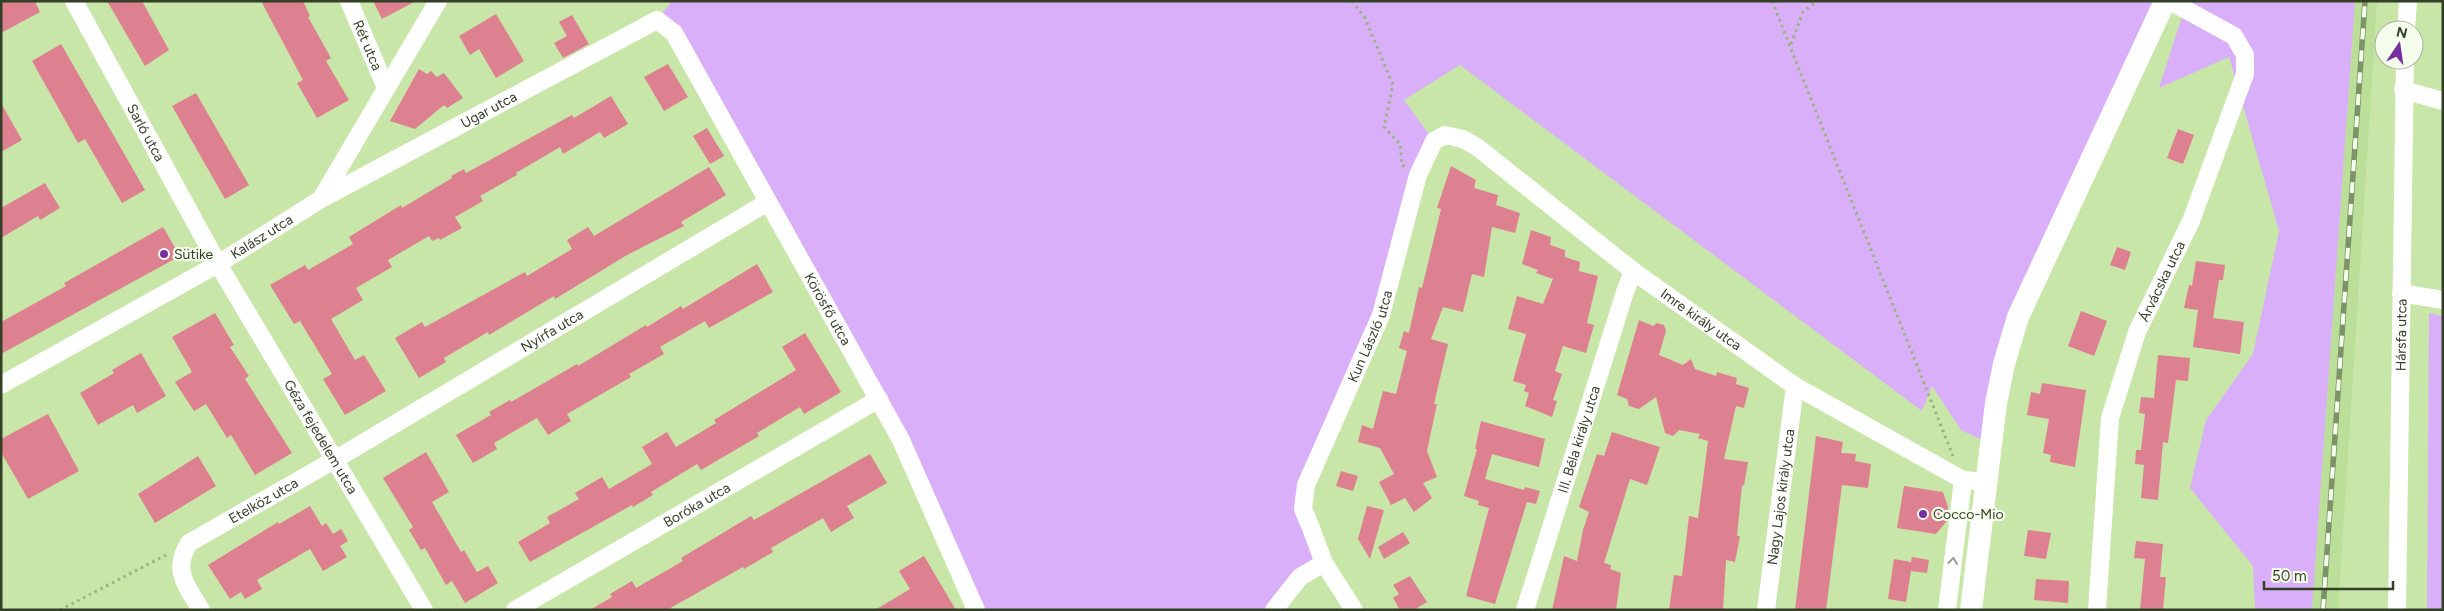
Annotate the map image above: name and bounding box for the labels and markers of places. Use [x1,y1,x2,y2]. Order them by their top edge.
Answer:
place label: Sütike [174,246,214,263]
marker: Sütike [158,248,170,260]
place label: Cocco-Mio [1933,506,2004,523]
marker: Cocco-Mio [1917,508,1929,520]

